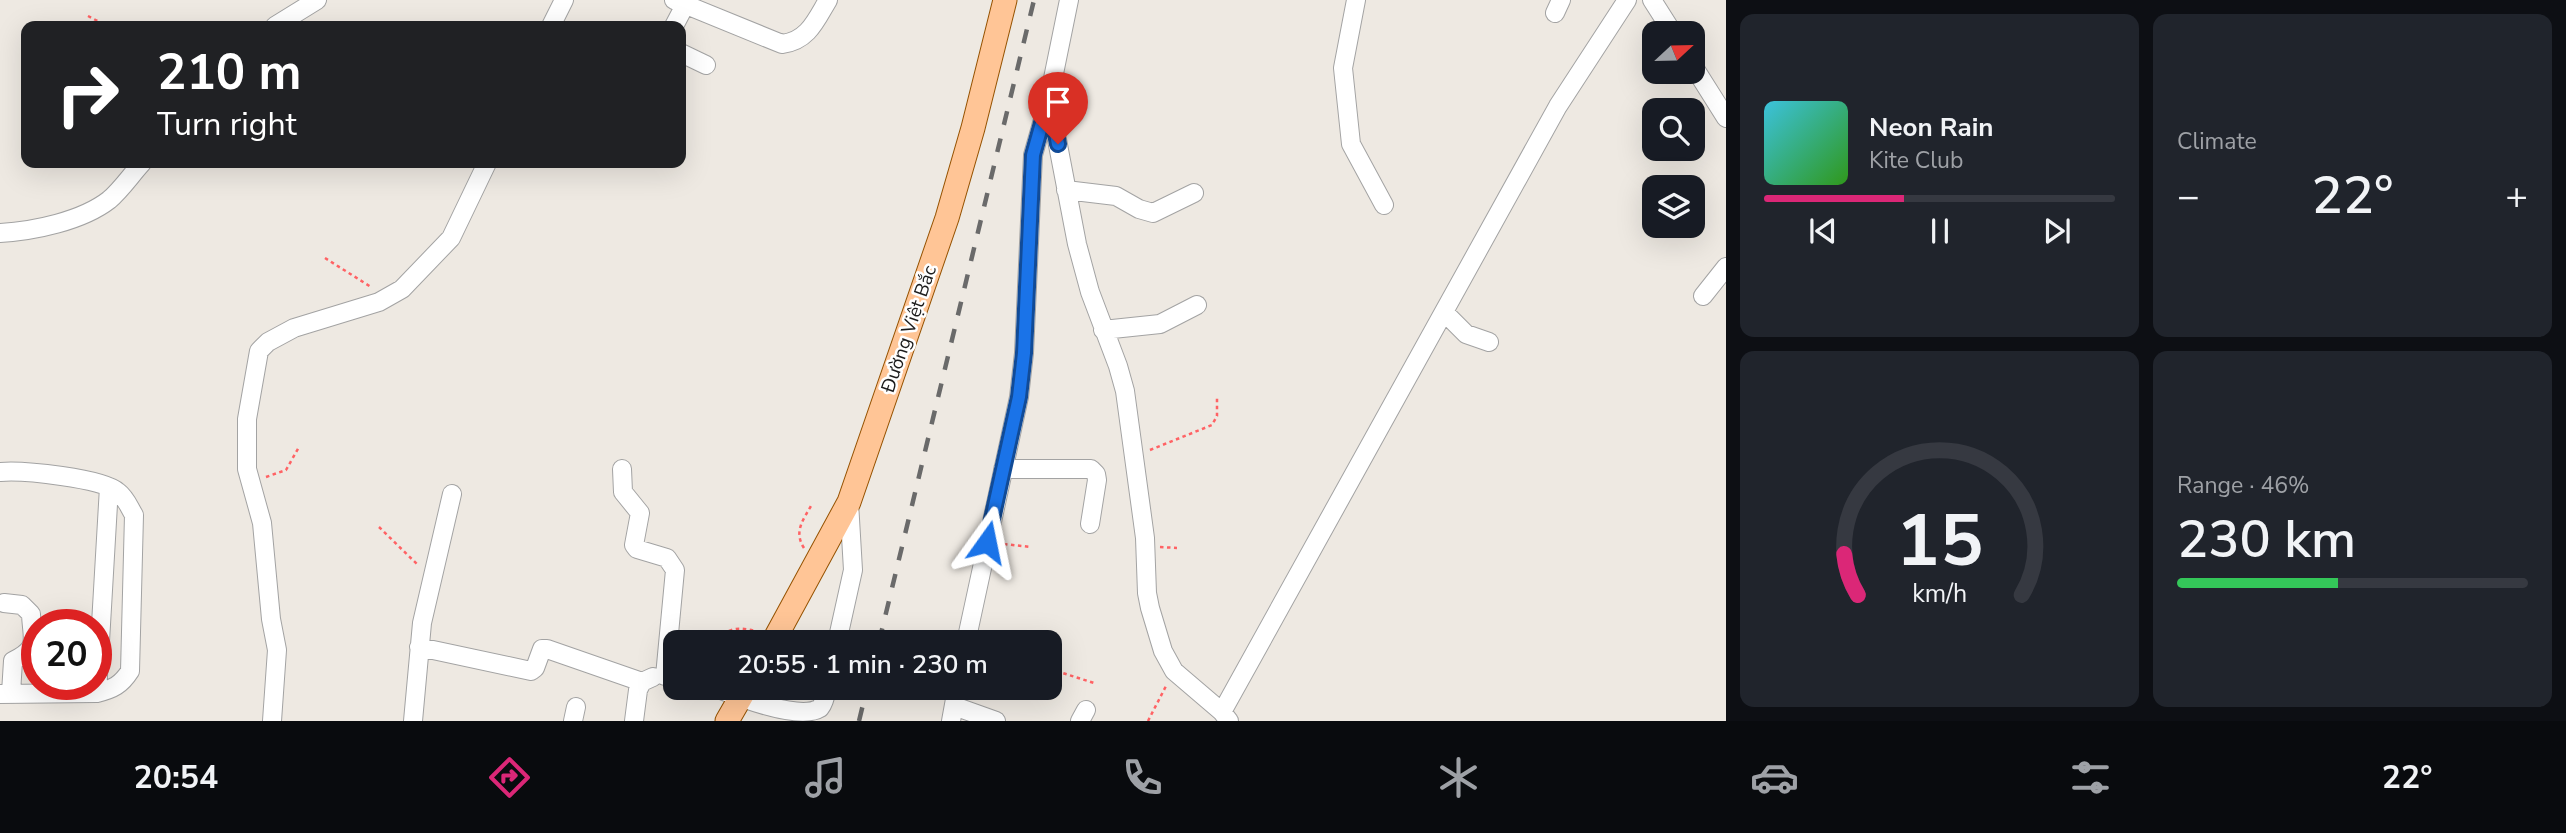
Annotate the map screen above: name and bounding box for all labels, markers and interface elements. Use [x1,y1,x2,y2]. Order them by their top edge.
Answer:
north arrow [1642,21,1704,84]
map controls [1642,21,1705,238]
text: 210 m [157,39,301,106]
icon: right [42,49,133,140]
pin [1028,72,1088,144]
icon: arrive [1039,83,1077,121]
button: search [1642,98,1705,161]
text: Turn right [157,103,297,146]
text: Neon Rain [1869,110,1994,145]
text: Climate [2177,126,2257,157]
text: Kite Club [1869,145,1963,176]
text: 22° [2312,160,2393,231]
text: − [2177,171,2200,222]
text: + [2505,171,2528,222]
button: layers [1642,175,1705,238]
icon: previous [1804,212,1842,250]
icon: pause [1921,212,1959,250]
icon: next [2038,212,2076,250]
street label: Đường Việt Bắc [875,262,943,397]
text: Range · 46% [2177,470,2309,501]
text: 15 [1896,491,1983,591]
text: 230 km [2177,504,2356,575]
position arrow [950,505,1024,579]
text: km/h [1912,577,1967,611]
speed limit sign: 20 [21,609,112,700]
text: 20:55 · 1 min · 230 m [737,647,988,682]
icon: directions [485,753,534,802]
icon: music [801,753,850,802]
icon: phone [1118,753,1167,802]
icon: climate [1434,753,1483,802]
icon: car [1750,753,1799,802]
icon: filters [2066,753,2115,802]
text: 20:54 [134,756,218,799]
text: 22° [2382,756,2432,799]

